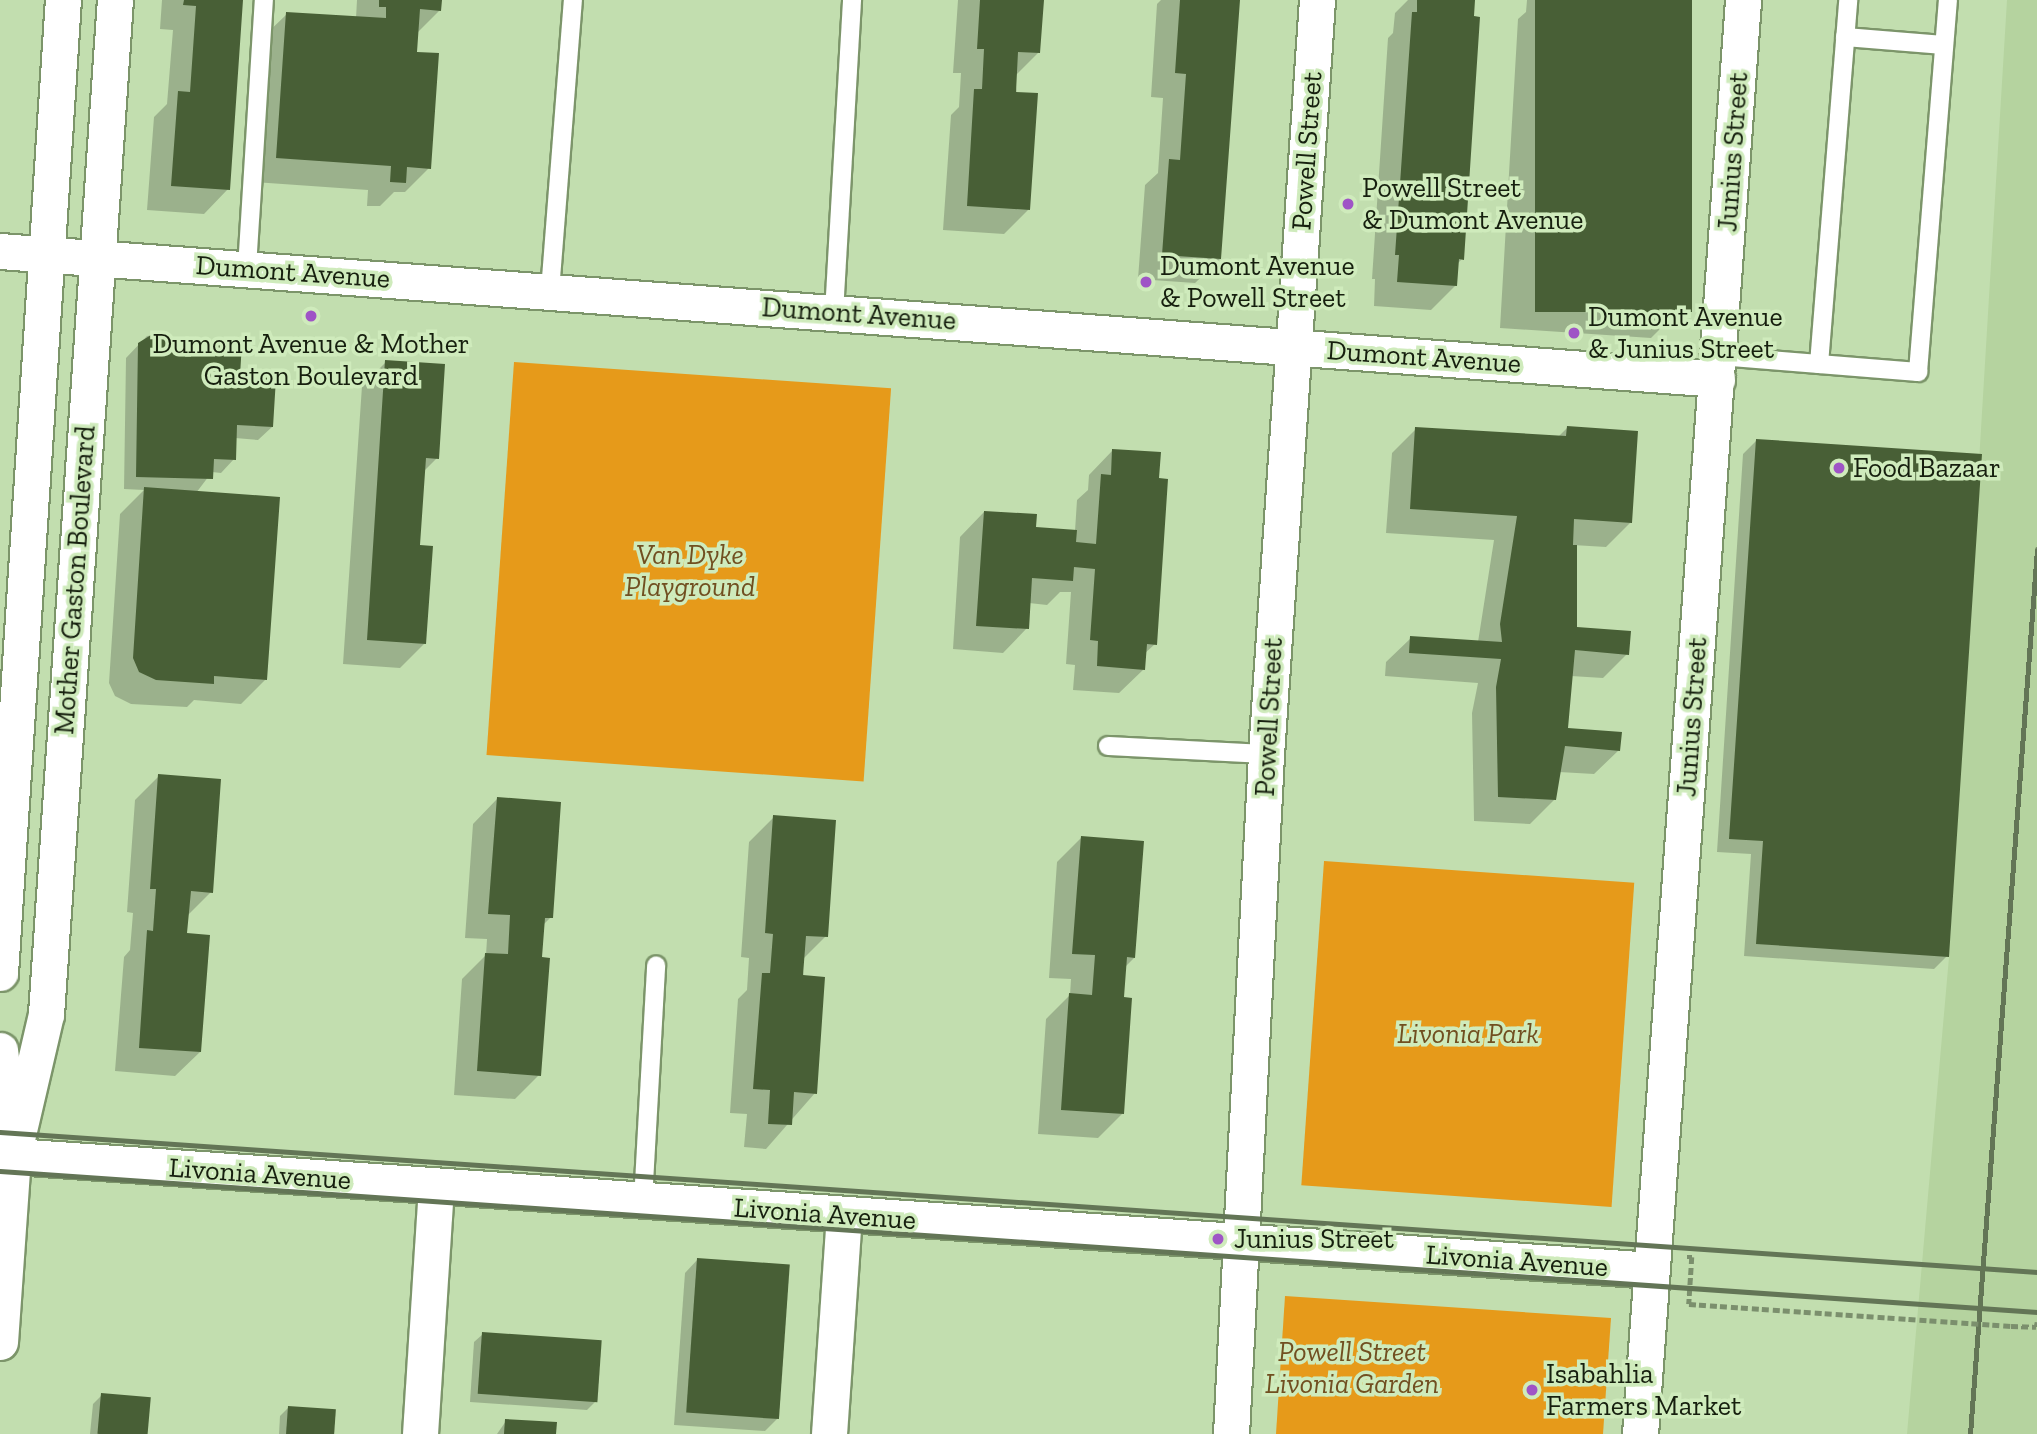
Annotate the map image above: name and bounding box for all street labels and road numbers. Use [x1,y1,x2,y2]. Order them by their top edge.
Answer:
street label: Powell Street [1285,71,1329,231]
street label: Junius Street [1711,71,1755,233]
street label: Dumont Avenue [194,248,392,296]
street label: Dumont Avenue [760,290,958,338]
street label: Dumont Avenue [1325,333,1523,381]
street label: Mother Gaston Boulevard [47,424,103,736]
street label: Junius Street [1670,636,1714,798]
street label: Powell Street [1248,637,1290,797]
street label: Livonia Avenue [167,1151,353,1197]
street label: Livonia Avenue [732,1191,918,1237]
street label: Livonia Avenue [1424,1238,1610,1284]

